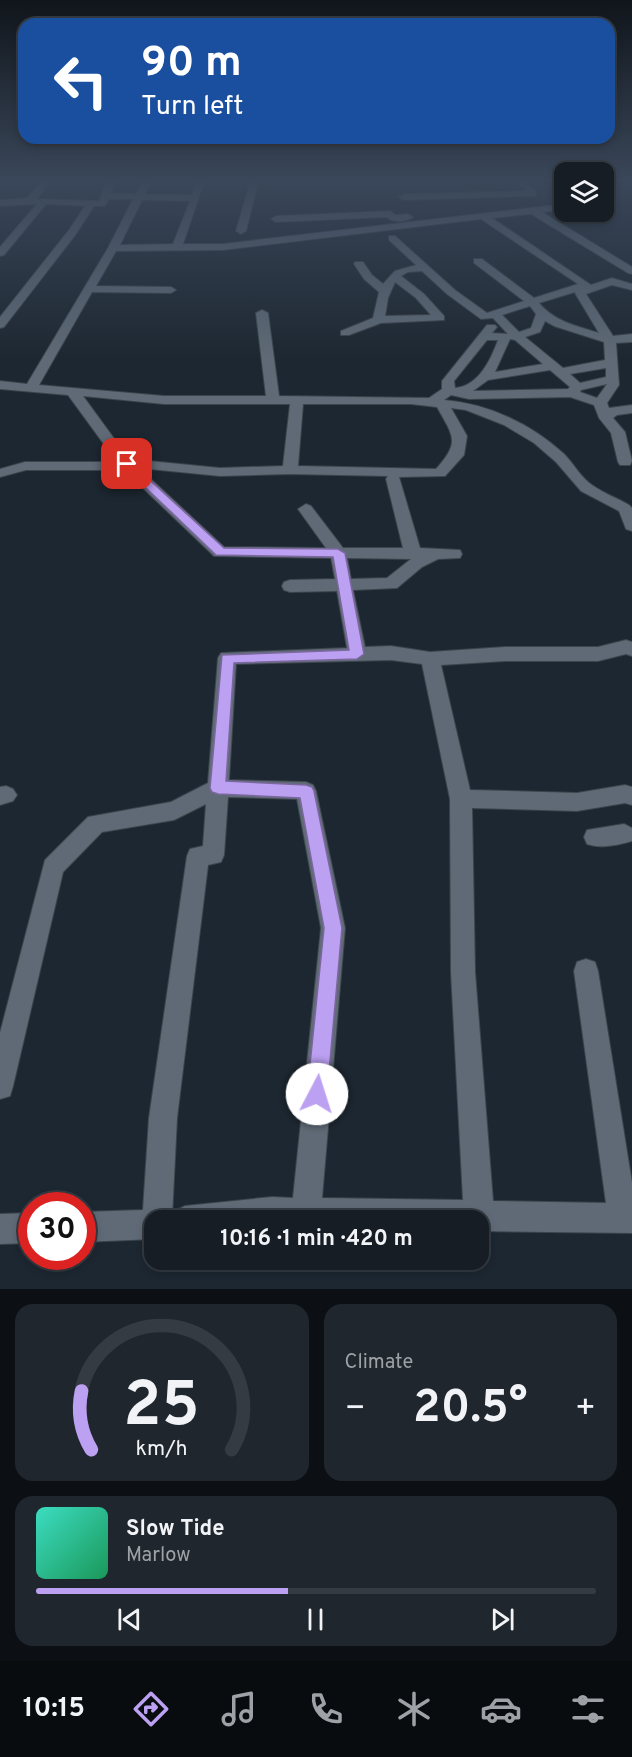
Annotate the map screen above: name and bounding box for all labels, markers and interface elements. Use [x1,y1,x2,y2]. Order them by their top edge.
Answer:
text: 90 m [141,38,242,91]
icon: left [42,42,120,120]
text: Turn left [141,90,243,124]
map controls [554,162,614,222]
button: layers [554,162,614,222]
pin [101,438,152,489]
icon: arrive [110,447,143,480]
position arrow [285,1062,349,1126]
speed limit sign: 30 [18,1192,96,1270]
text: 10:16 · 1 min · 420 m [220,1226,413,1253]
text: Climate [345,1350,413,1376]
text: 25 [124,1369,200,1448]
text: 20.5° [413,1381,527,1438]
text: − [345,1389,366,1431]
text: + [575,1389,596,1431]
text: km/h [136,1436,188,1463]
text: Slow Tide [126,1516,225,1543]
text: Marlow [126,1543,190,1569]
icon: previous [113,1603,146,1636]
icon: pause [299,1603,332,1636]
icon: next [486,1603,519,1636]
icon: directions [130,1688,172,1730]
icon: music [218,1688,260,1730]
icon: phone [305,1688,347,1730]
icon: climate [393,1688,435,1730]
icon: car [480,1688,522,1730]
icon: filters [567,1688,609,1730]
text: 10:15 [23,1692,85,1726]

